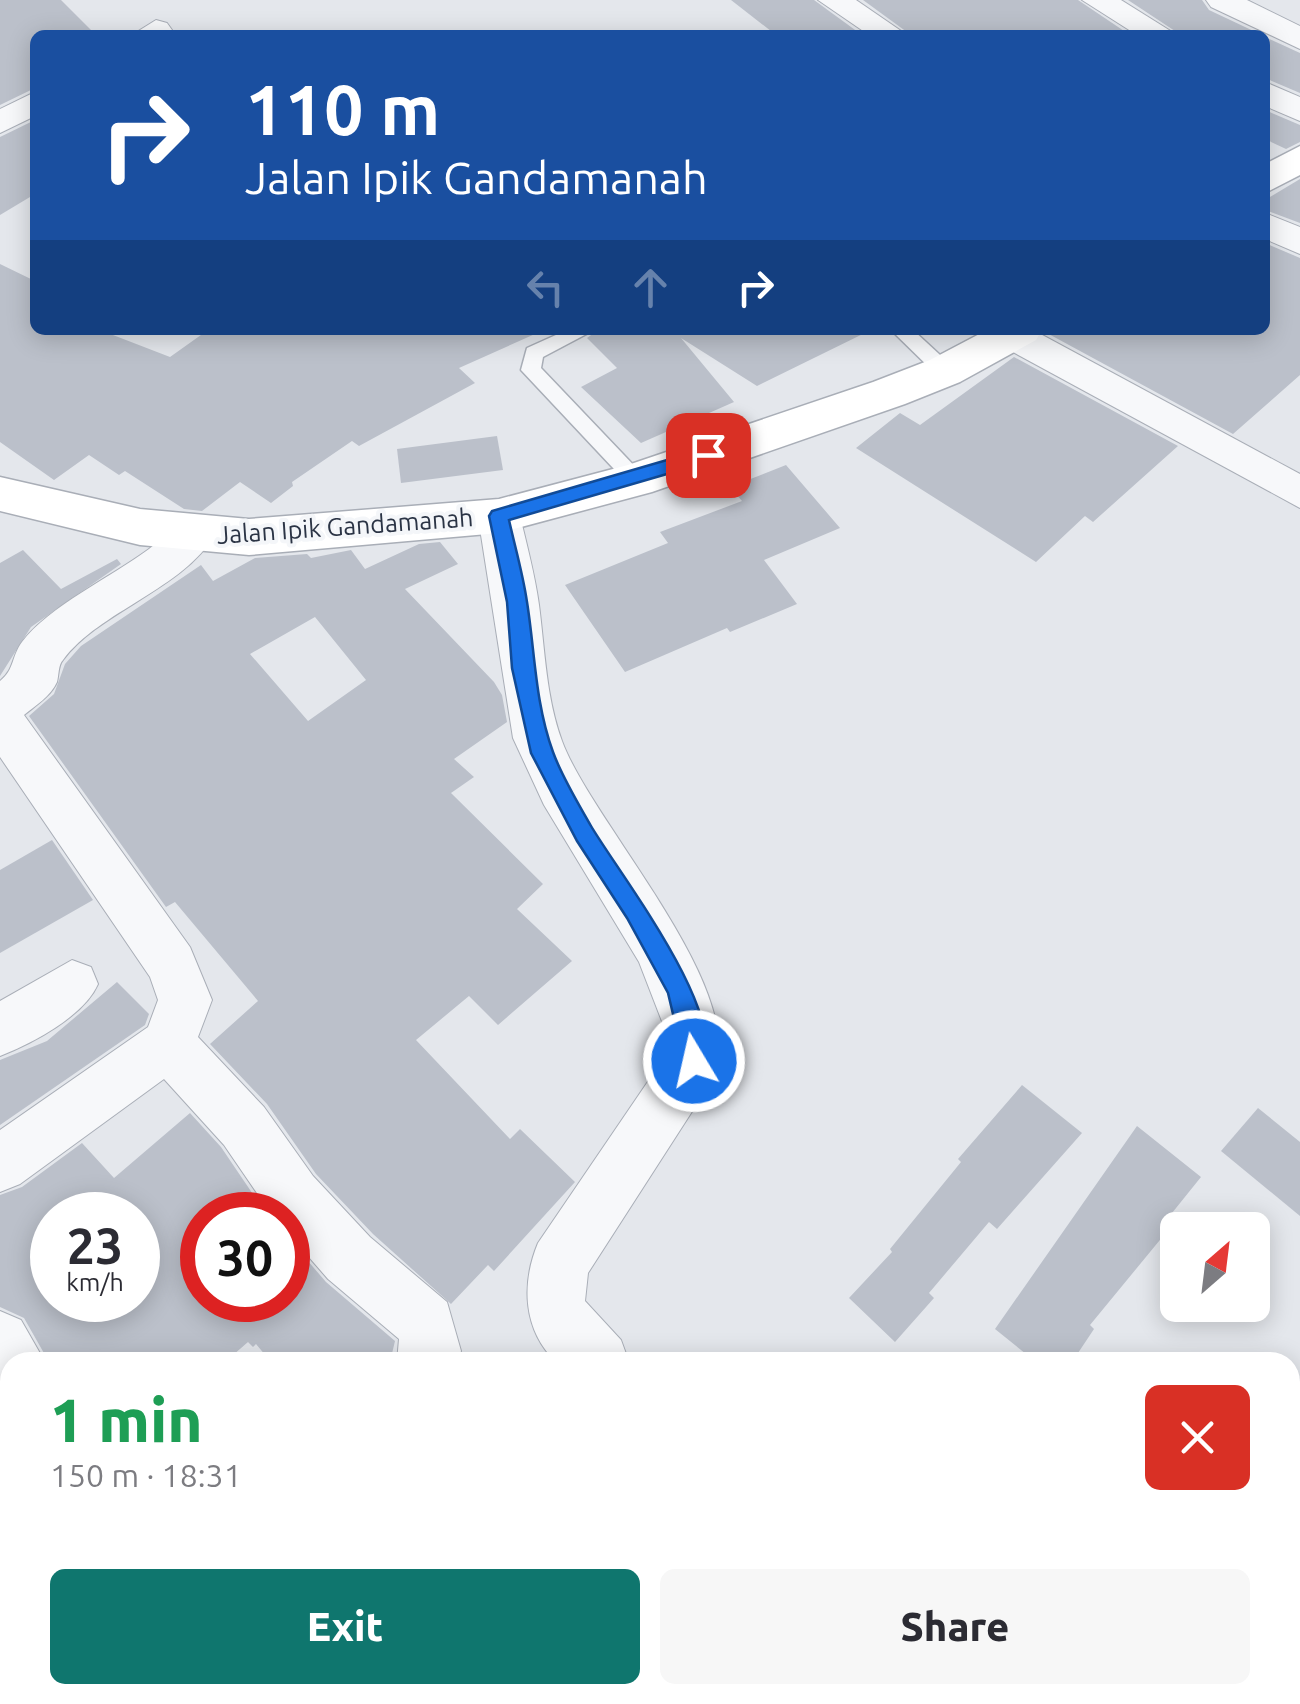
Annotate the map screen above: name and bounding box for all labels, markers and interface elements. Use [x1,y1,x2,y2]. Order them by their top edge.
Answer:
icon: right [80,70,210,200]
text: 110 m [245,70,440,148]
text: Jalan Ipik Gandamanah [245,152,708,203]
icon: left [518,260,573,315]
icon: ahead [623,260,678,315]
icon: right [728,260,783,315]
pin [666,413,751,498]
icon: arrive [681,428,736,483]
street label: Jalan Ipik Gandamanah [216,503,474,549]
position arrow [642,1009,746,1113]
speed limit sign: 30 [180,1192,310,1322]
north arrow [1160,1212,1270,1322]
map controls [1160,1212,1270,1322]
text: 23 [67,1217,123,1273]
text: km/h [66,1268,124,1296]
button: close [1145,1385,1250,1490]
text: 1 min [50,1386,203,1453]
text: 150 m · 18:31 [50,1457,242,1493]
button: Exit [50,1569,640,1684]
button: Share [660,1569,1250,1684]

